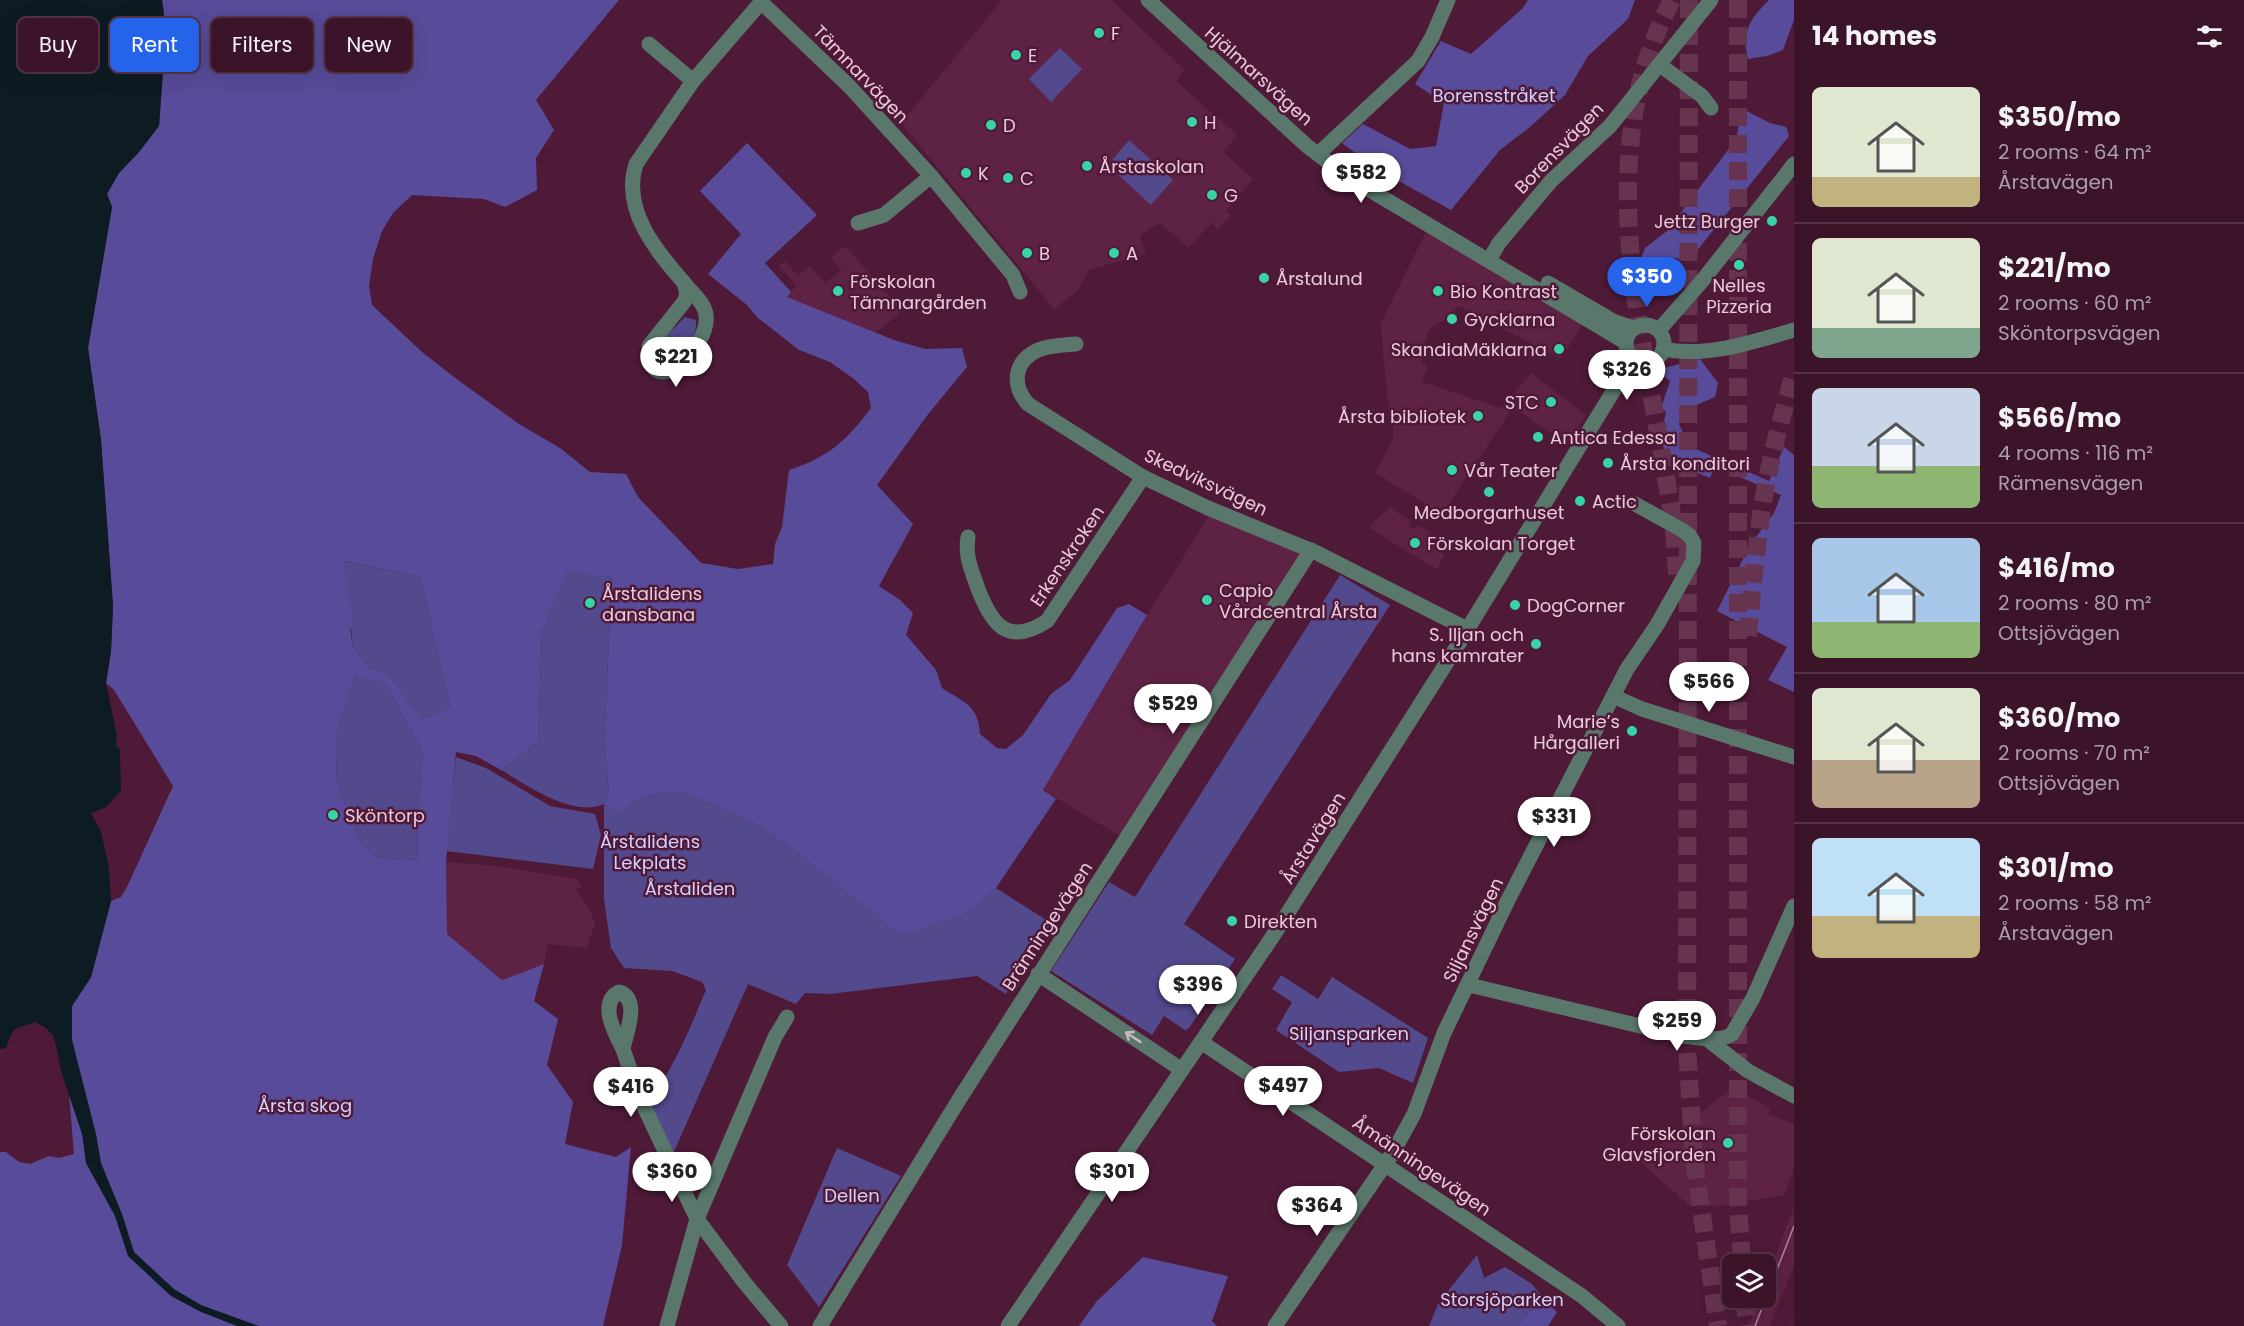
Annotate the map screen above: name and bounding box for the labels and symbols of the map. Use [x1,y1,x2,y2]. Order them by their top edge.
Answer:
street label: Tämnarvägen [808,19,914,129]
place label: F [1111,21,1120,46]
street label: Hjälmarsvägen [1201,22,1317,130]
marker: F [1092,26,1106,40]
place label: E [1028,43,1037,68]
marker: E [1009,48,1023,62]
park label: Borensstråket [1432,83,1556,108]
street label: Borensvägen [1509,97,1609,199]
place label: H [1204,111,1216,133]
place label: D [1003,113,1016,138]
marker: H [1185,115,1199,129]
marker: D [984,118,998,132]
pin: $582 [1325,153,1397,204]
place label: Årstaskolan [1099,154,1204,179]
marker: Årstaskolan [1080,159,1094,173]
place label: K [978,161,989,186]
marker: K [959,166,973,180]
place label: C [1020,166,1034,191]
marker: C [1001,171,1015,185]
place label: G [1224,183,1238,208]
marker: G [1205,188,1219,202]
place label: Jettz Burger [1654,209,1760,234]
marker: Jettz Burger [1765,214,1779,228]
place label: B [1039,241,1050,266]
place label: A [1126,241,1138,266]
marker: B [1020,246,1034,260]
marker: A [1107,246,1121,260]
pin: $350 [1611,257,1683,308]
marker: Nelles Pizzeria [1732,258,1746,272]
place label: Årstalund [1276,266,1363,291]
place label: Förskolan Tämnargården [850,269,987,315]
marker: Årstalund [1257,271,1271,285]
place label: Nelles Pizzeria [1706,273,1772,319]
place label: Bio Kontrast [1450,279,1557,304]
marker: Förskolan Tämnargården [831,284,845,298]
marker: Bio Kontrast [1431,284,1445,298]
place label: Gycklarna [1464,307,1555,332]
marker: Gycklarna [1445,312,1459,326]
pin: $221 [640,337,712,388]
place label: SkandiaMäklarna [1391,337,1547,362]
marker: SkandiaMäklarna [1552,342,1566,356]
pin: $326 [1591,350,1663,401]
place label: STC [1505,390,1539,415]
marker: STC [1544,395,1558,409]
place label: Årsta bibliotek [1338,404,1467,429]
marker: Årsta bibliotek [1471,409,1485,423]
place label: Antica Edessa [1550,425,1676,450]
marker: Antica Edessa [1531,430,1545,444]
street label: Skedviksvägen [1140,442,1272,522]
place label: Årsta konditori [1620,451,1750,476]
marker: Årsta konditori [1601,456,1615,470]
place label: Vår Teater [1464,458,1558,483]
marker: Vår Teater [1445,463,1459,477]
marker: Medborgarhuset [1482,485,1496,499]
place label: Actic [1592,489,1637,514]
marker: Actic [1573,494,1587,508]
place label: Medborgarhuset [1414,500,1564,525]
street label: Erkenskroken [1024,501,1110,611]
place label: Förskolan Torget [1427,531,1575,556]
marker: Förskolan Torget [1408,536,1422,550]
place label: Capio Vårdcentral Årsta [1219,578,1377,624]
place label: Årstalidens dansbana [602,581,702,627]
marker: Capio Vårdcentral Årsta [1200,593,1214,607]
place label: DogCorner [1527,593,1625,618]
marker: Årstalidens dansbana [583,596,597,610]
marker: DogCorner [1508,598,1522,612]
place label: S. Iljan och hans kamrater [1391,622,1524,668]
marker: S. Iljan och hans kamrater [1529,637,1543,651]
pin: $566 [1673,662,1745,713]
pin: $529 [1137,684,1209,735]
place label: Marie’s Hårgalleri [1533,709,1620,755]
marker: Marie’s Hårgalleri [1625,724,1639,738]
street label: Årstavägen [1275,787,1351,889]
pin: $331 [1518,797,1590,848]
place label: Sköntorp [345,803,425,828]
marker: Sköntorp [326,808,340,822]
park label: Årstalidens Lekplats [600,829,700,875]
street label: Bränningevägen [996,857,1098,995]
street label: Siljansvägen [1437,873,1509,987]
park label: Årstaliden [645,876,735,901]
place label: Direkten [1244,909,1318,934]
marker: Direkten [1225,914,1239,928]
pin: $396 [1162,965,1234,1016]
pin: $259 [1641,1001,1713,1052]
park label: Siljansparken [1289,1021,1409,1046]
one-way arrow [1125,1031,1142,1043]
pin: $497 [1247,1066,1319,1117]
pin: $416 [595,1067,667,1118]
park label: Årsta skog [258,1093,352,1118]
street label: Åmänningevägen [1348,1110,1496,1222]
place label: Förskolan Glavsfjorden [1602,1121,1716,1167]
marker: Förskolan Glavsfjorden [1721,1136,1735,1150]
pin: $360 [636,1152,708,1203]
pin: $301 [1076,1152,1148,1203]
park label: Dellen [824,1183,880,1208]
pin: $364 [1281,1186,1353,1237]
park label: Storsjöparken [1440,1287,1564,1312]

